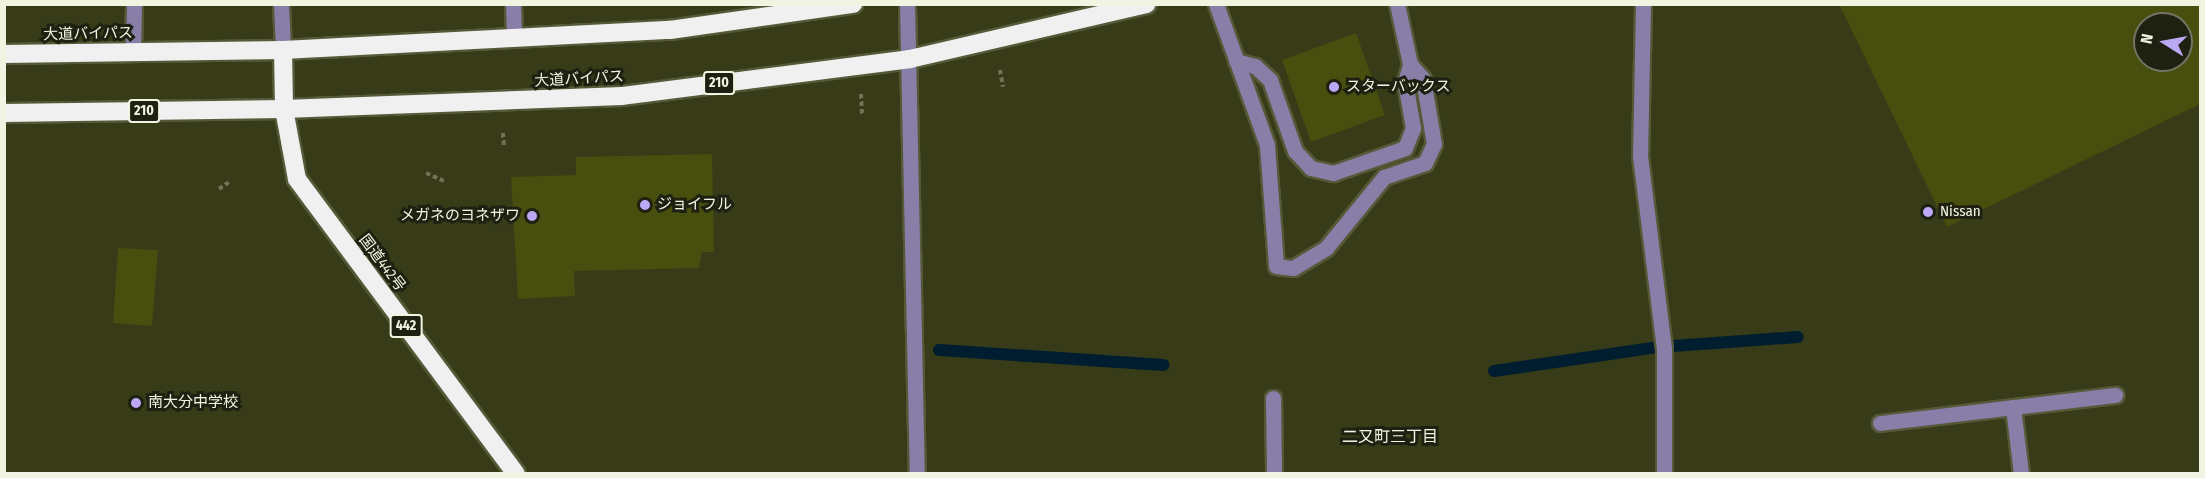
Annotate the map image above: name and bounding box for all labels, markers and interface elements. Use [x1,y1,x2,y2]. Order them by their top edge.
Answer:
north arrow [2133,12,2193,72]
street label: 大道バイパス [43,24,133,44]
text: N [2137,32,2157,45]
street label: 大道バイパス [534,68,624,90]
road number: 210 [702,72,736,94]
place label: スターバックス [1346,78,1451,96]
marker: スターバックス [1327,80,1341,94]
road number: 210 [128,100,160,122]
place label: ジョイフル [657,196,732,214]
marker: ジョイフル [638,198,652,212]
place label: Nissan [1940,203,1981,221]
marker: Nissan [1921,205,1935,219]
place label: メガネのヨネザワ [400,207,520,225]
marker: メガネのヨネザワ [525,209,539,223]
street label: 国道442号 [355,231,409,295]
road number: 442 [390,315,422,337]
place label: 南大分中学校 [148,394,238,412]
marker: 南大分中学校 [129,396,143,410]
district label: 二又町三丁目 [1342,427,1438,447]

